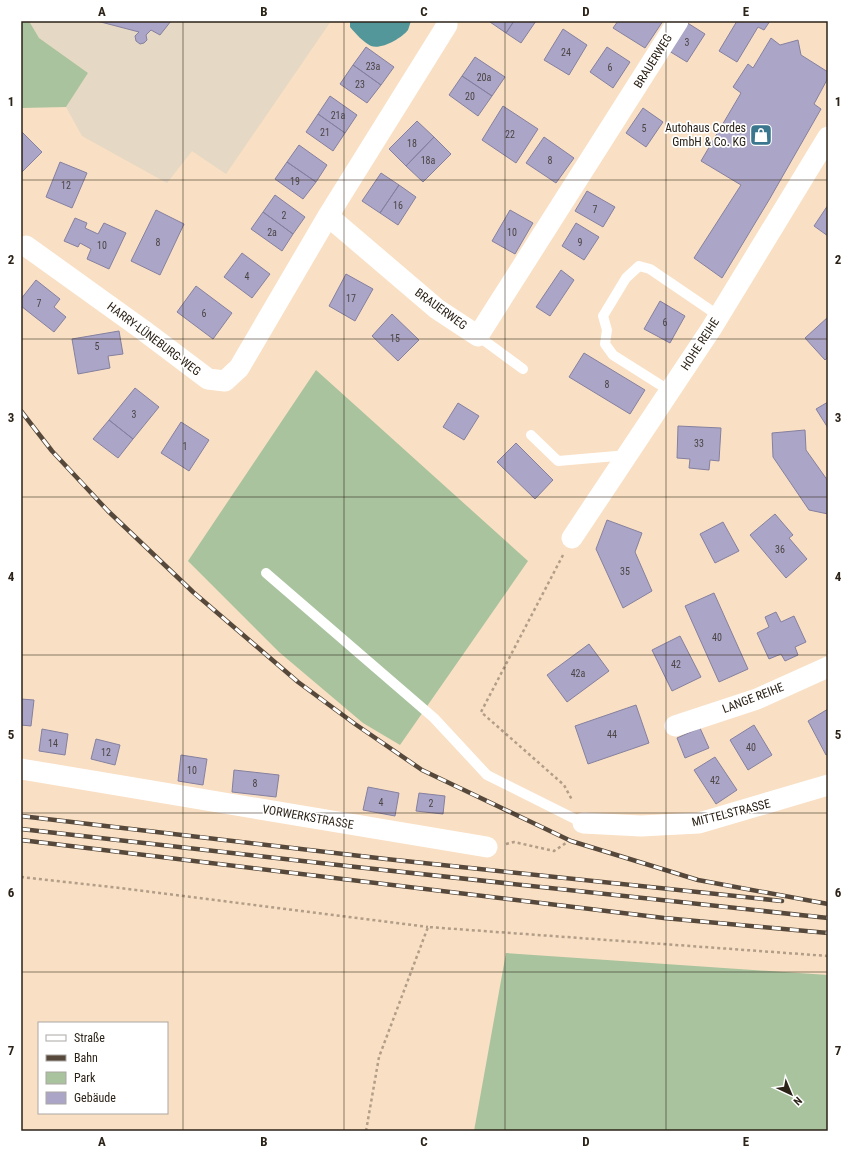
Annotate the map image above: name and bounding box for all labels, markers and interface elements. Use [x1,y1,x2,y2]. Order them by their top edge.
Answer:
text: A [98,4,106,19]
text: B [260,4,268,19]
text: C [420,4,428,19]
text: D [582,4,590,19]
text: E [743,4,750,19]
street label: BRAUERWEG [631,31,675,91]
house number: 3 [685,37,690,48]
house number: 24 [561,47,571,58]
house number: 23a [366,61,381,72]
house number: 6 [608,62,613,73]
house number: 20a [477,72,492,83]
house number: 23 [355,79,365,90]
house number: 20 [465,91,475,102]
text: 1 [8,94,14,109]
text: 1 [835,94,841,109]
house number: 21a [331,110,346,121]
place label: Autohaus Cordes GmbH & Co. KG [665,121,746,149]
shop icon: Autohaus Cordes GmbH & Co. KG [748,122,774,148]
house number: 5 [642,123,647,134]
house number: 21 [320,127,330,138]
house number: 22 [505,129,515,140]
house number: 18 [407,138,417,149]
house number: 18a [421,155,436,166]
house number: 8 [548,155,553,166]
house number: 19 [290,176,300,187]
house number: 12 [61,180,71,191]
house number: 16 [393,200,403,211]
house number: 7 [593,204,598,215]
house number: 2 [282,210,287,221]
house number: 2a [267,227,277,238]
house number: 10 [507,227,517,238]
house number: 8 [156,237,161,248]
house number: 9 [578,237,583,248]
house number: 10 [97,240,107,251]
text: 2 [8,252,15,267]
text: 2 [835,252,842,267]
house number: 4 [245,271,250,282]
street label: BRAUERWEG [412,285,470,333]
house number: 17 [346,293,356,304]
house number: 7 [37,298,42,309]
street label: HARRY-LÜNEBURG-WEG [105,299,204,379]
house number: 6 [202,308,207,319]
street label: HOHE REIHE [678,315,722,373]
house number: 6 [663,317,668,328]
house number: 15 [390,333,400,344]
house number: 5 [95,341,100,352]
house number: 8 [605,379,610,390]
house number: 3 [132,409,137,420]
text: 3 [8,410,14,425]
text: 3 [835,410,841,425]
house number: 33 [694,438,704,449]
house number: 1 [183,441,187,452]
house number: 36 [775,544,785,555]
house number: 35 [620,566,630,577]
text: 4 [8,569,15,584]
text: 4 [835,569,842,584]
house number: 40 [712,632,722,643]
house number: 42 [671,659,681,670]
house number: 42a [571,668,586,679]
street label: LANGE REIHE [720,680,786,716]
text: 5 [8,727,15,742]
text: 5 [835,727,842,742]
house number: 44 [607,729,617,740]
house number: 14 [48,738,58,749]
house number: 40 [746,742,756,753]
house number: 12 [101,747,111,758]
house number: 10 [187,765,197,776]
house number: 42 [710,775,720,786]
house number: 8 [253,778,258,789]
street label: MITTELSTRASSE [690,796,772,830]
house number: 4 [379,797,384,808]
house number: 2 [429,798,434,809]
street label: VORWERKSTRASSE [261,802,355,832]
text: 6 [8,885,15,900]
text: 6 [835,885,842,900]
legend [38,1022,168,1114]
text: Straße [74,1031,105,1045]
text: 7 [8,1043,15,1058]
text: 7 [835,1043,842,1058]
text: Bahn [74,1051,98,1065]
text: Park [74,1071,96,1085]
north arrow [771,1074,811,1114]
text: Gebäude [74,1091,116,1105]
text: N [790,1094,805,1108]
text: A [98,1134,106,1149]
text: B [260,1134,268,1149]
text: C [420,1134,428,1149]
text: D [582,1134,590,1149]
text: E [743,1134,750,1149]

